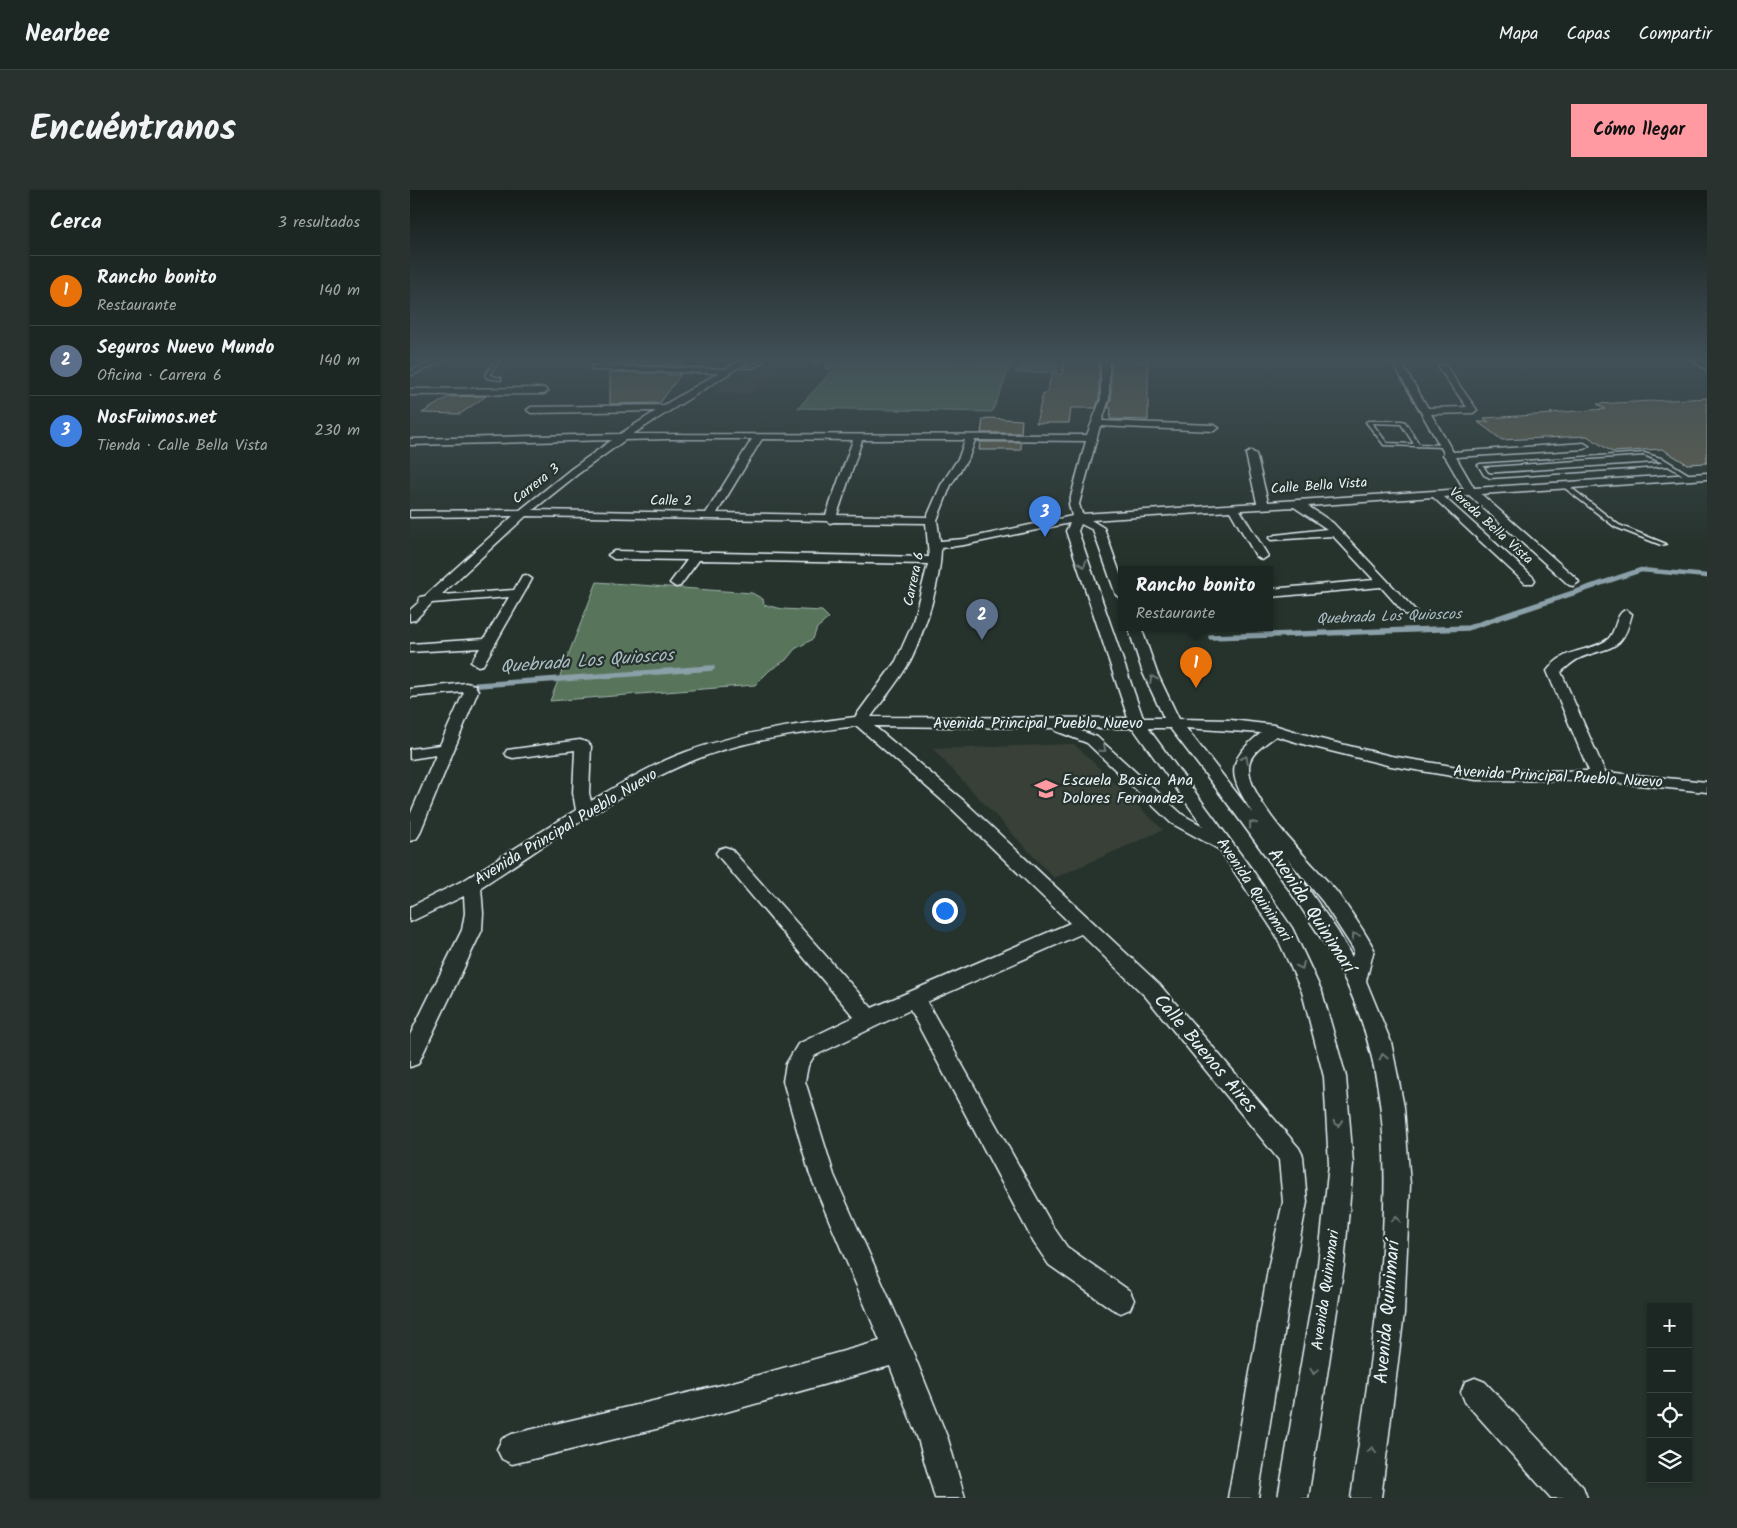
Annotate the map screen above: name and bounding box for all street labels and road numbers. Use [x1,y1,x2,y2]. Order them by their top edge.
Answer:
street label: Carrera 3 [507,458,565,510]
street label: Calle Bella Vista [1270,472,1368,500]
street label: Vereda Bella Vista [1444,482,1538,570]
street label: Calle 2 [650,490,692,512]
street label: Carrera 6 [898,550,930,608]
street label: Avenida Principal Pueblo Nuevo [933,711,1143,736]
street label: Avenida Principal Pueblo Nuevo [1453,759,1663,795]
street label: Avenida Principal Pueblo Nuevo [470,762,662,892]
street label: Avenida Quinimari [1210,833,1299,948]
street label: Avenida Quinimarí [1259,842,1365,983]
street label: Calle Buenos Aires [1146,987,1264,1121]
street label: Avenida Quinimari [1305,1227,1347,1352]
street label: Avenida Quinimarí [1367,1235,1410,1385]

